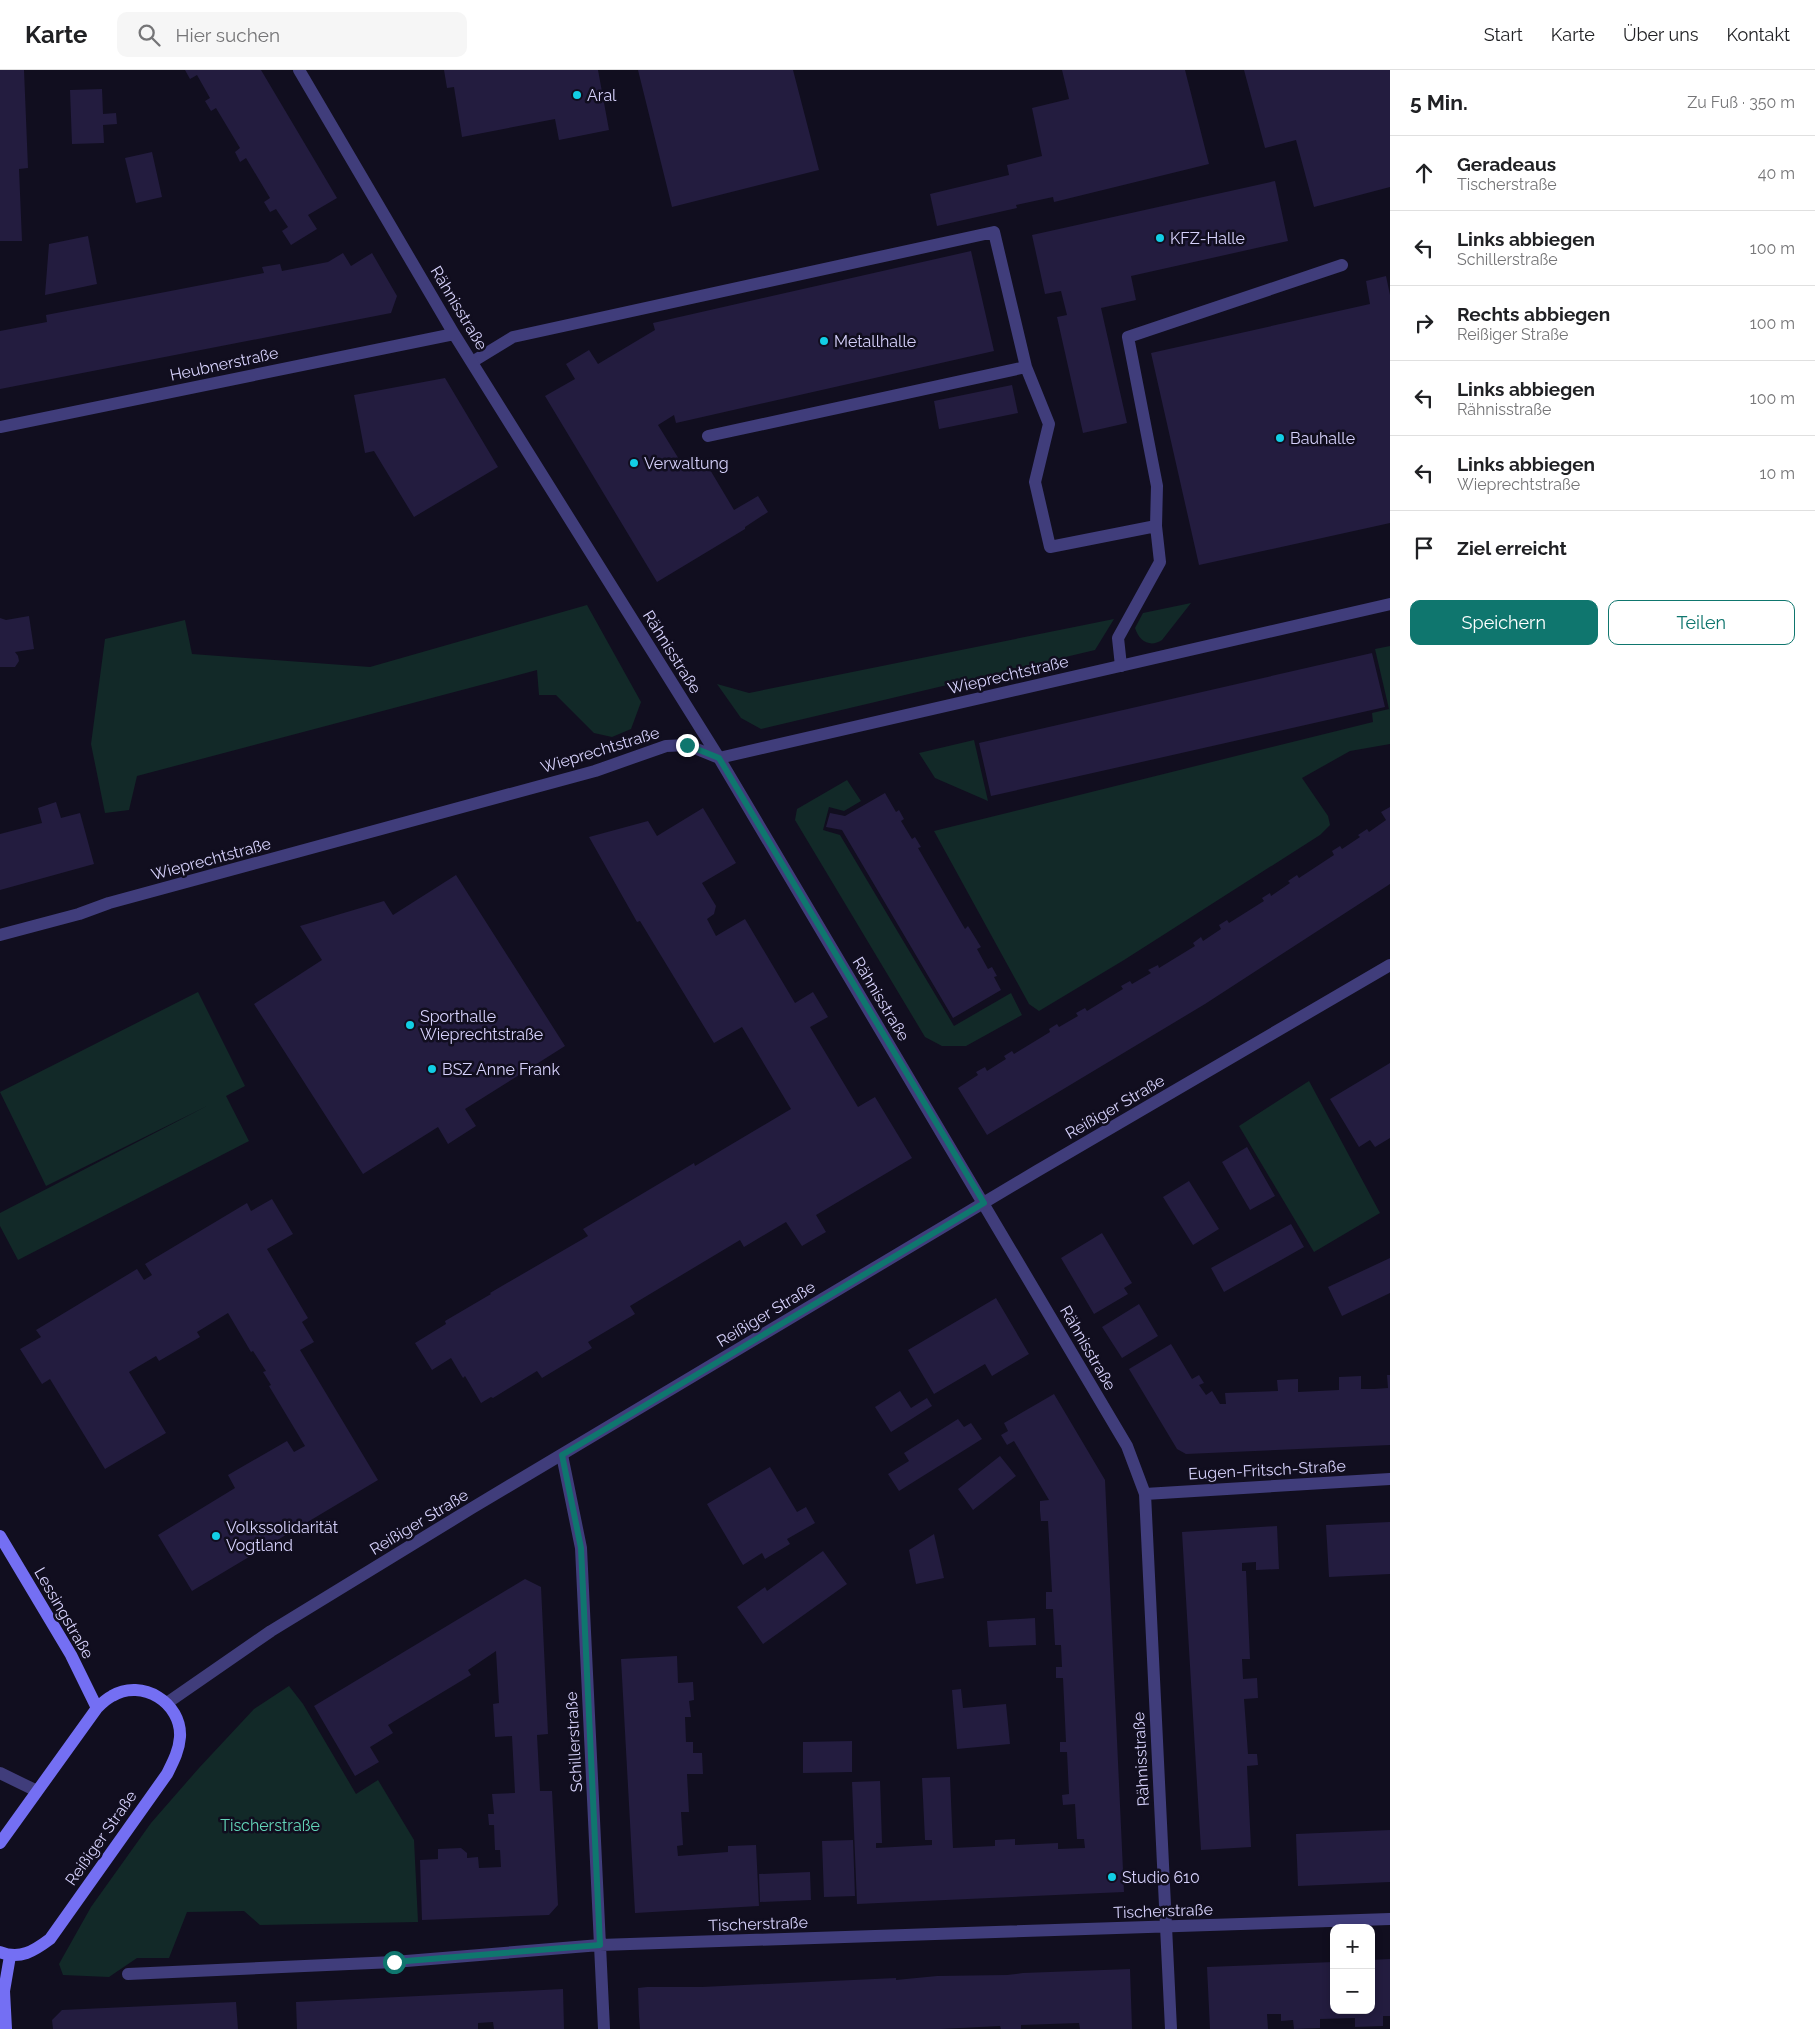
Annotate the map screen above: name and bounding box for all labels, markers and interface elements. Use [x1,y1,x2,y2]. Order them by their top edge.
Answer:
search box [117,12,467,57]
text: Karte [25,20,87,49]
icon: search [135,21,163,49]
text: Hier suchen [175,24,280,46]
text: Start [1484,24,1523,45]
text: Karte [1551,24,1595,45]
text: Über uns [1623,24,1698,45]
text: Kontakt [1726,24,1790,45]
place label: Aral [587,86,617,105]
marker: Aral [571,89,583,101]
text: 5 Min. [1410,90,1468,115]
text: Zu Fuß · 350 m [1687,93,1795,112]
text: Geradeaus [1457,153,1556,175]
icon: ahead [1410,159,1438,187]
text: 40 m [1758,164,1795,183]
text: Tischerstraße [1457,175,1557,194]
text: Links abbiegen [1457,228,1595,250]
place label: KFZ-Halle [1170,229,1245,248]
marker: KFZ-Halle [1154,232,1166,244]
icon: left [1410,234,1438,262]
text: 100 m [1750,239,1795,258]
text: Schillerstraße [1457,250,1558,269]
street label: Rähnisstraße [427,263,491,353]
text: Rechts abbiegen [1457,303,1610,325]
icon: right [1410,309,1438,337]
text: 100 m [1750,314,1795,333]
text: Reißiger Straße [1457,325,1568,344]
place label: Metallhalle [834,332,916,351]
marker: Metallhalle [818,335,830,347]
street label: Heubnerstraße [168,343,280,385]
text: Links abbiegen [1457,378,1595,400]
icon: left [1410,384,1438,412]
text: 100 m [1750,389,1795,408]
text: Rähnisstraße [1457,400,1552,419]
place label: Bauhalle [1290,429,1355,448]
marker: Bauhalle [1274,432,1286,444]
text: Links abbiegen [1457,453,1595,475]
place label: Verwaltung [644,454,729,473]
marker: Verwaltung [628,457,640,469]
icon: left [1410,459,1438,487]
text: 10 m [1760,464,1795,483]
text: Wieprechtstraße [1457,475,1580,494]
icon: arrive [1410,534,1438,562]
text: Ziel erreicht [1457,537,1567,559]
button: Speichern [1410,600,1598,645]
button: Teilen [1608,600,1795,645]
street label: Rähnisstraße [639,607,705,697]
street label: Wieprechtstraße [946,652,1070,698]
street label: Wieprechtstraße [538,723,662,777]
route end [676,734,699,757]
street label: Wieprechtstraße [149,834,273,884]
street label: Rähnisstraße [849,954,913,1044]
place label: Sporthalle Wieprechtstraße [420,1007,543,1044]
marker: Sporthalle Wieprechtstraße [404,1019,416,1031]
place label: BSZ Anne Frank [442,1060,560,1079]
marker: BSZ Anne Frank [426,1063,438,1075]
street label: Reißiger Straße [1062,1071,1168,1143]
street label: Reißiger Straße [713,1277,819,1351]
street label: Rähnisstraße [1056,1302,1120,1394]
street label: Eugen-Fritsch-Straße [1188,1456,1346,1484]
street label: Reißiger Straße [366,1485,472,1559]
place label: Volkssolidarität Vogtland [226,1518,339,1555]
marker: Volkssolidarität Vogtland [210,1530,222,1542]
street label: Lessingstraße [30,1564,98,1662]
street label: Schillerstraße [562,1691,586,1793]
street label: Rähnisstraße [1129,1711,1153,1807]
street label: Reißiger Straße [61,1787,141,1889]
park label: Tischerstraße [220,1816,320,1835]
place label: Studio 610 [1122,1868,1200,1887]
marker: Studio 610 [1106,1871,1118,1883]
street label: Tischerstraße [1113,1900,1213,1922]
street label: Tischerstraße [708,1913,808,1935]
map controls [1330,1924,1375,2014]
button: + [1330,1924,1375,1969]
route start [383,1951,406,1974]
button: − [1330,1969,1375,2014]

